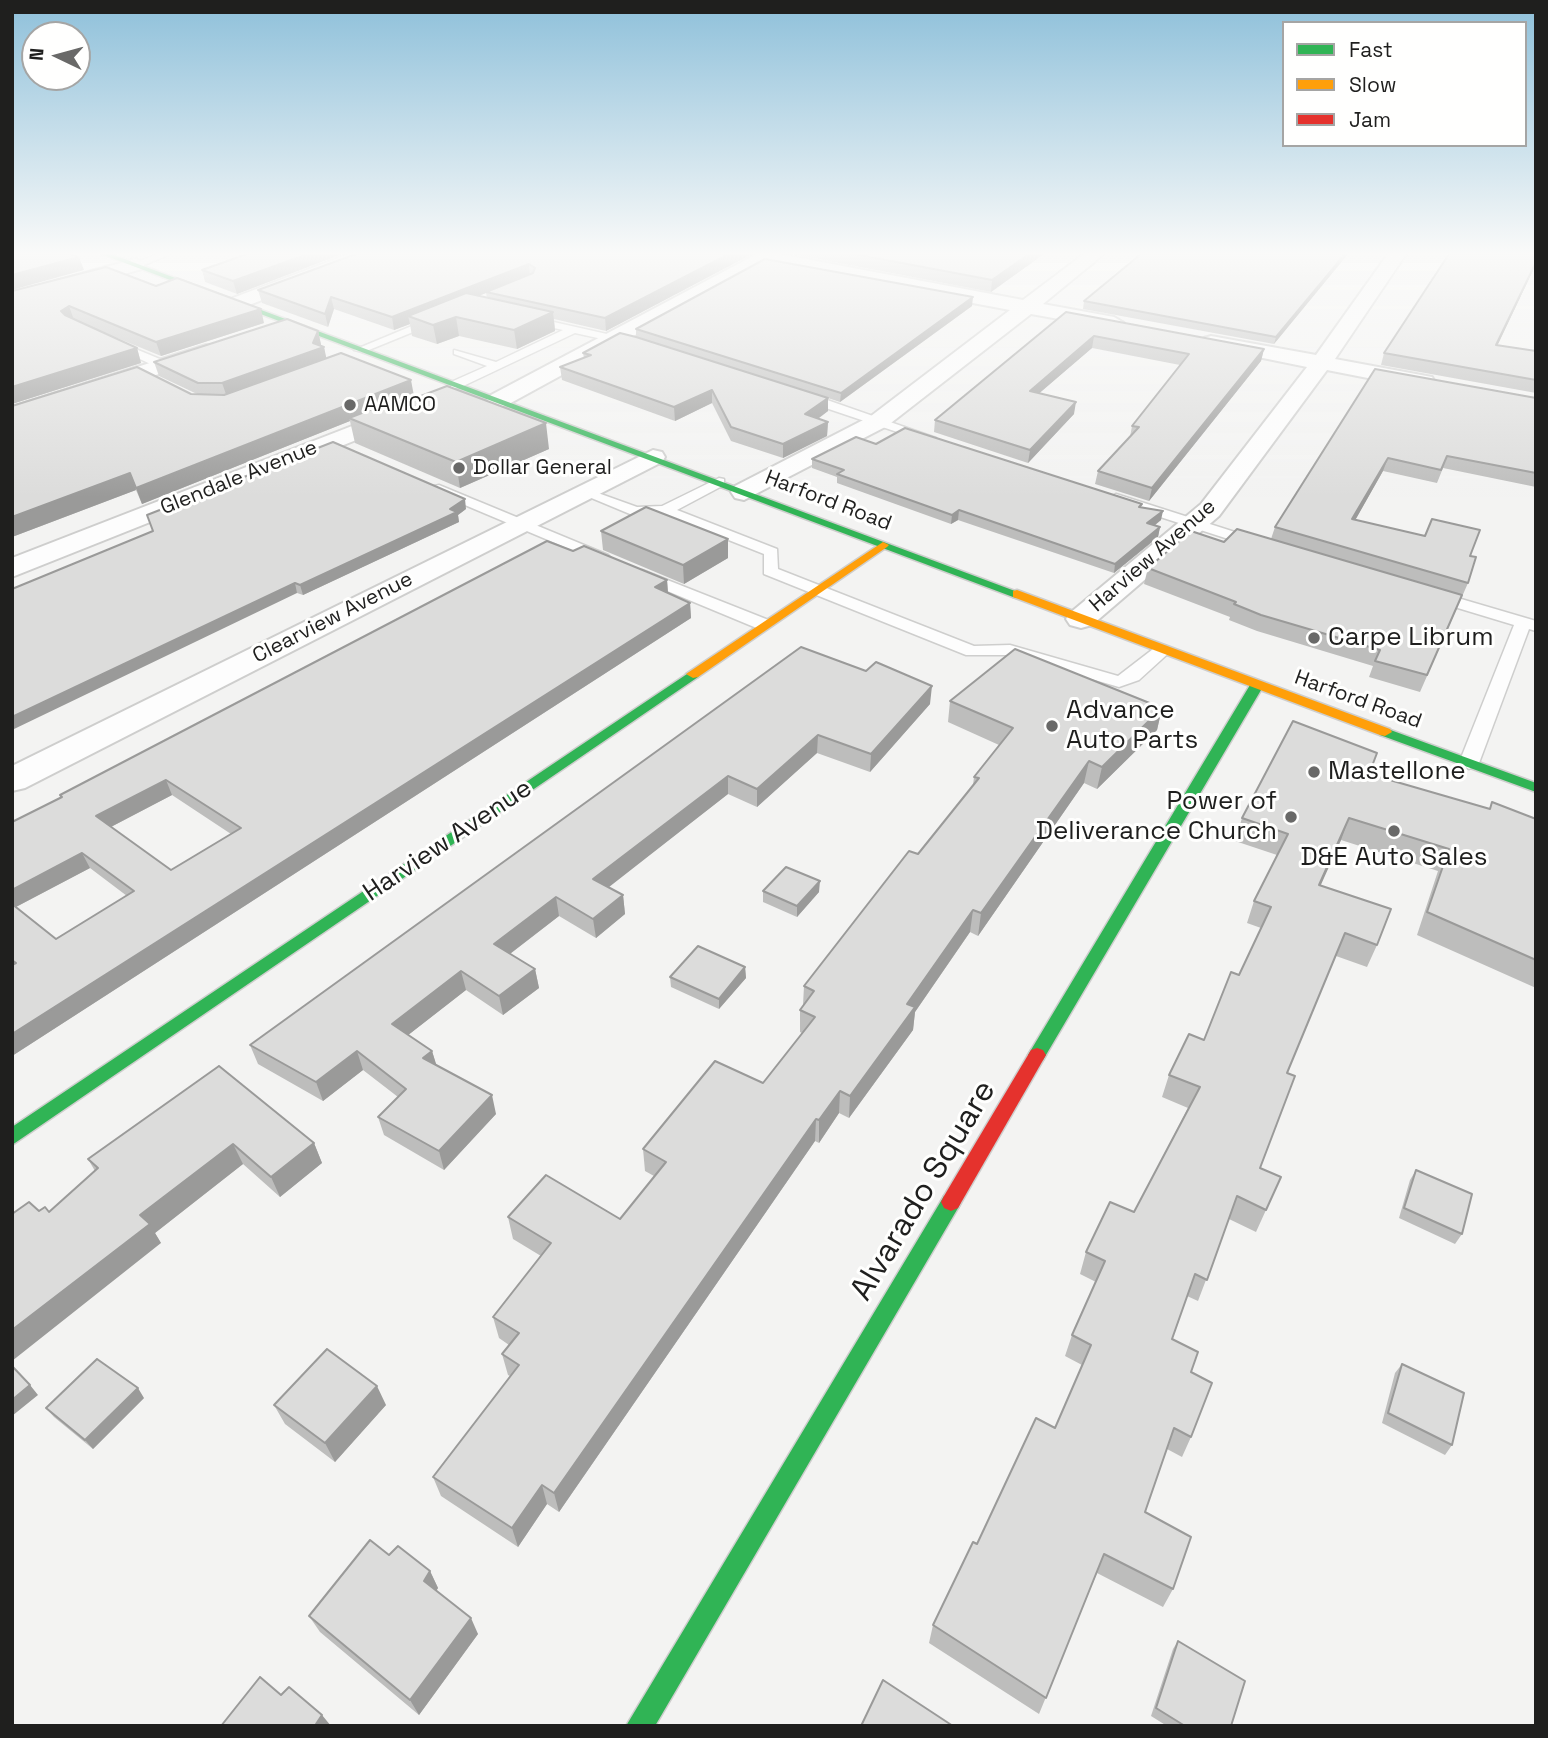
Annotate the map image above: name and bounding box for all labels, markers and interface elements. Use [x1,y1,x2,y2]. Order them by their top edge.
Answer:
north arrow [21,21,91,91]
legend [1282,21,1527,147]
text: Fast [1349,36,1393,63]
text: N [24,47,50,62]
text: Slow [1349,71,1397,98]
text: Jam [1349,106,1391,133]
place label: AAMCO [364,392,436,418]
marker: AAMCO [342,397,358,413]
street label: Glendale Avenue [157,435,321,521]
place label: Dollar General [473,455,612,481]
marker: Dollar General [451,460,467,476]
street label: Harford Road [761,465,895,537]
street label: Harview Avenue [1085,494,1221,618]
street label: Clearview Avenue [249,567,417,669]
place label: Carpe Librum [1328,622,1494,654]
marker: Carpe Librum [1306,630,1322,646]
street label: Harford Road [1291,665,1425,735]
place label: Advance Auto Parts [1066,695,1198,756]
marker: Advance Auto Parts [1044,718,1060,734]
place label: Mastellone [1328,756,1466,788]
marker: Mastellone [1306,764,1322,780]
street label: Harview Avenue [358,773,538,909]
place label: Power of Deliverance Church [1036,786,1277,848]
marker: Power of Deliverance Church [1283,809,1299,825]
marker: D&E Auto Sales [1386,823,1402,839]
place label: D&E Auto Sales [1300,842,1488,874]
street label: Alvarado Square [843,1074,1005,1308]

